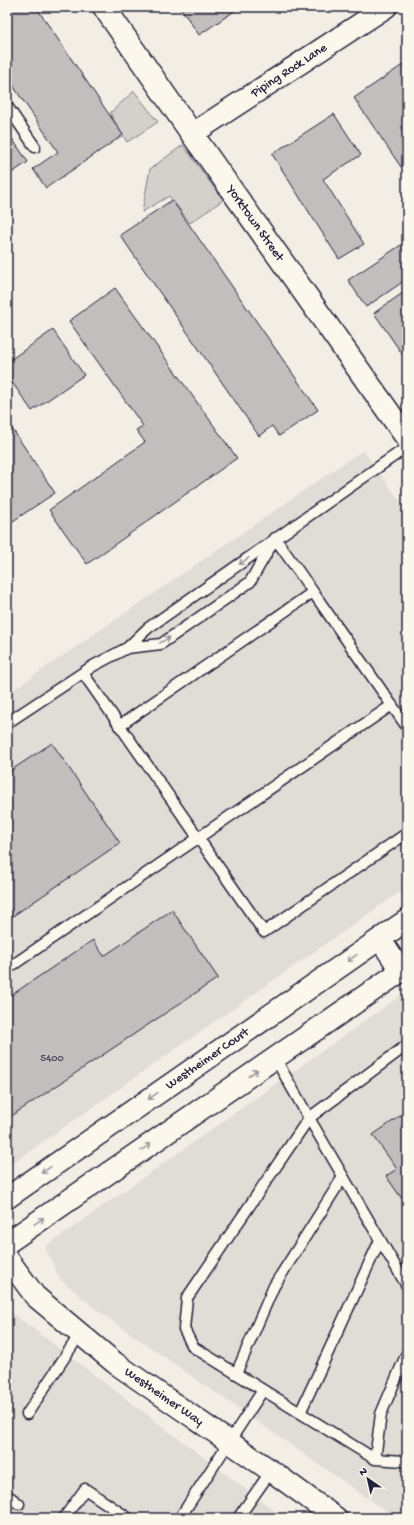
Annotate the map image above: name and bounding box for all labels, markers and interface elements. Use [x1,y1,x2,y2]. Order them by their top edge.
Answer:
street label: Piping Rock Lane [247,40,330,101]
street label: Yorktown Street [223,182,288,266]
one-way arrow [238,557,249,565]
one-way arrow [159,636,171,644]
one-way arrow [347,954,358,962]
street label: Westheimer Court [163,1024,253,1093]
house number: 5400 [40,1053,64,1065]
one-way arrow [247,1069,258,1077]
one-way arrow [148,1092,159,1100]
one-way arrow [140,1143,151,1151]
one-way arrow [41,1166,52,1174]
one-way arrow [33,1217,44,1225]
street label: Westheimer Way [121,1364,207,1430]
north arrow [348,1459,388,1499]
text: N [357,1465,370,1479]

